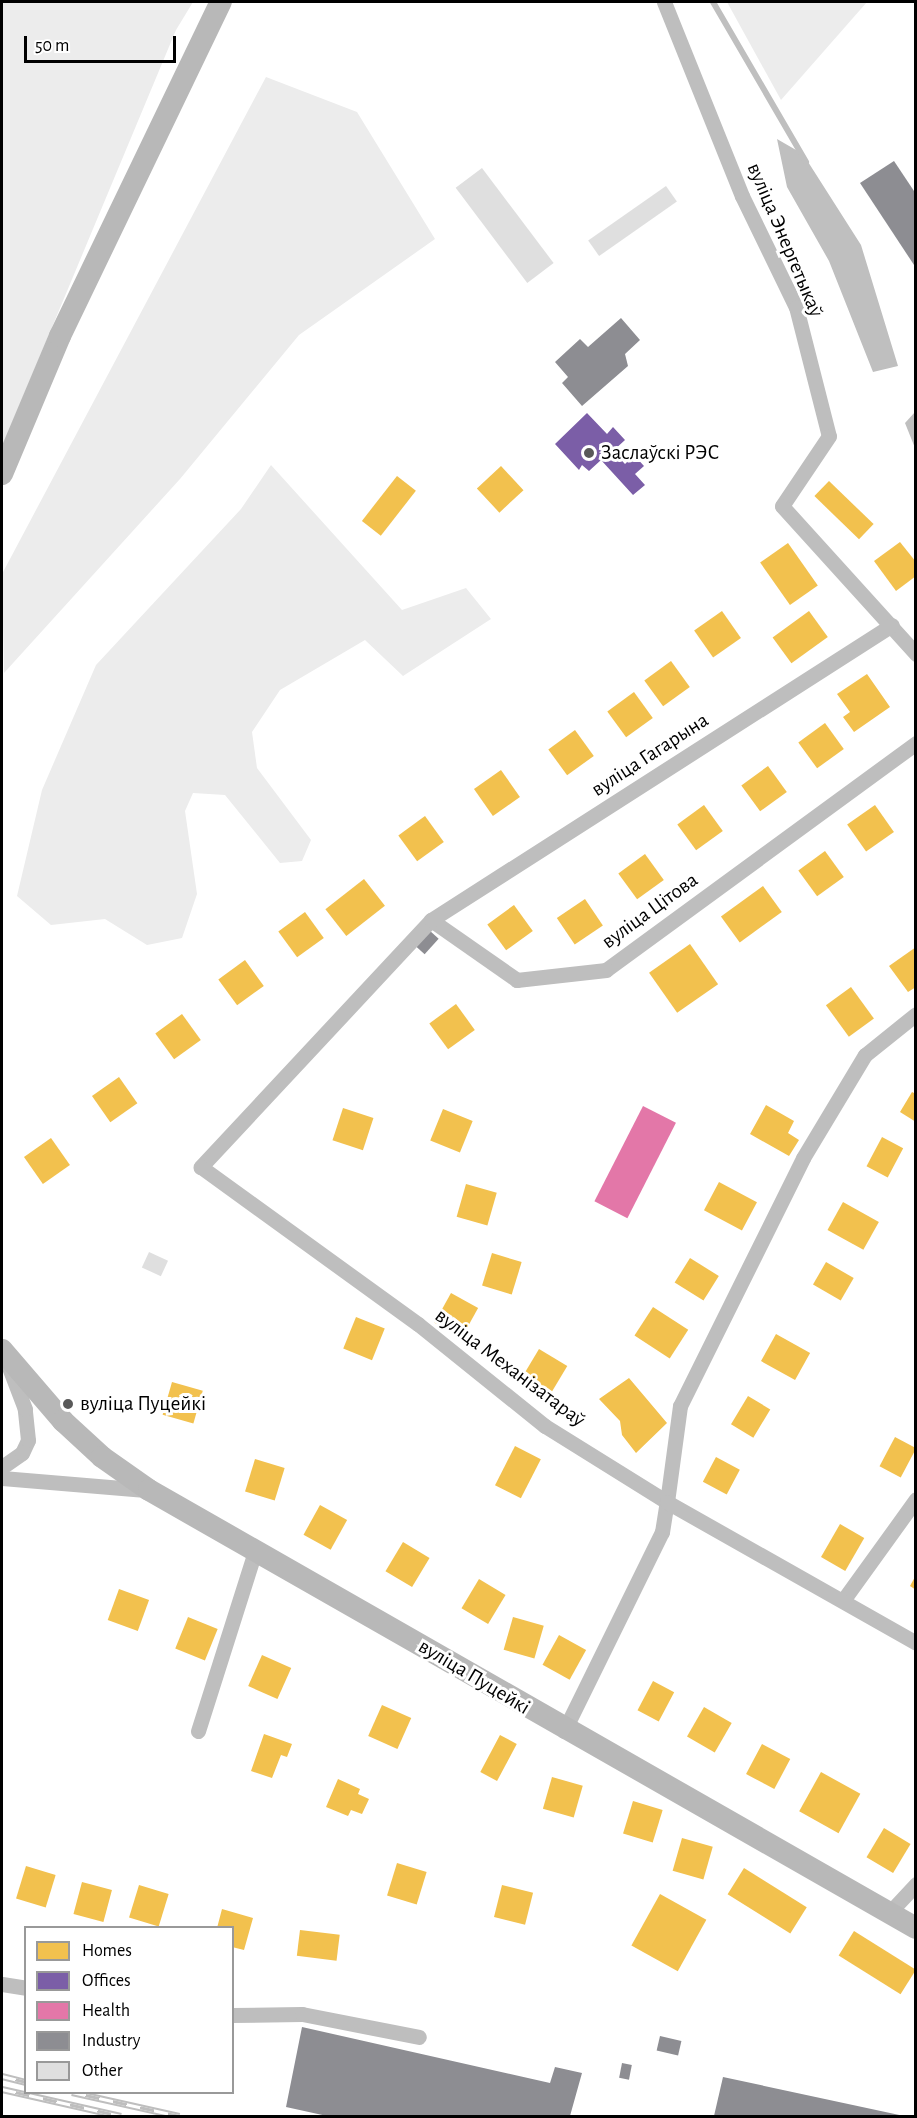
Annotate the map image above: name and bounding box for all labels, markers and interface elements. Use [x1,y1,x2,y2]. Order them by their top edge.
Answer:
scale bar [27,24,178,62]
text: 50 m [35,37,69,55]
street label: вуліца Энергетыкаў [741,159,829,321]
place label: Заслаўскі РЭС [601,440,719,466]
marker: Заслаўскі РЭС [582,446,596,460]
street label: вуліца Гагарына [587,708,713,802]
street label: вуліца Цітова [597,868,703,954]
street label: вуліца Механізатараў [430,1303,590,1433]
place label: вуліца Пуцейкі [80,1391,206,1417]
marker: вуліца Пуцейкі [61,1397,75,1411]
street label: вуліца Пуцейкі [414,1634,534,1720]
legend [24,1926,234,2094]
text: Homes [82,1942,132,1960]
text: Offices [82,1972,131,1990]
text: Health [82,2002,130,2020]
text: Industry [82,2032,141,2050]
text: Other [82,2062,123,2080]

